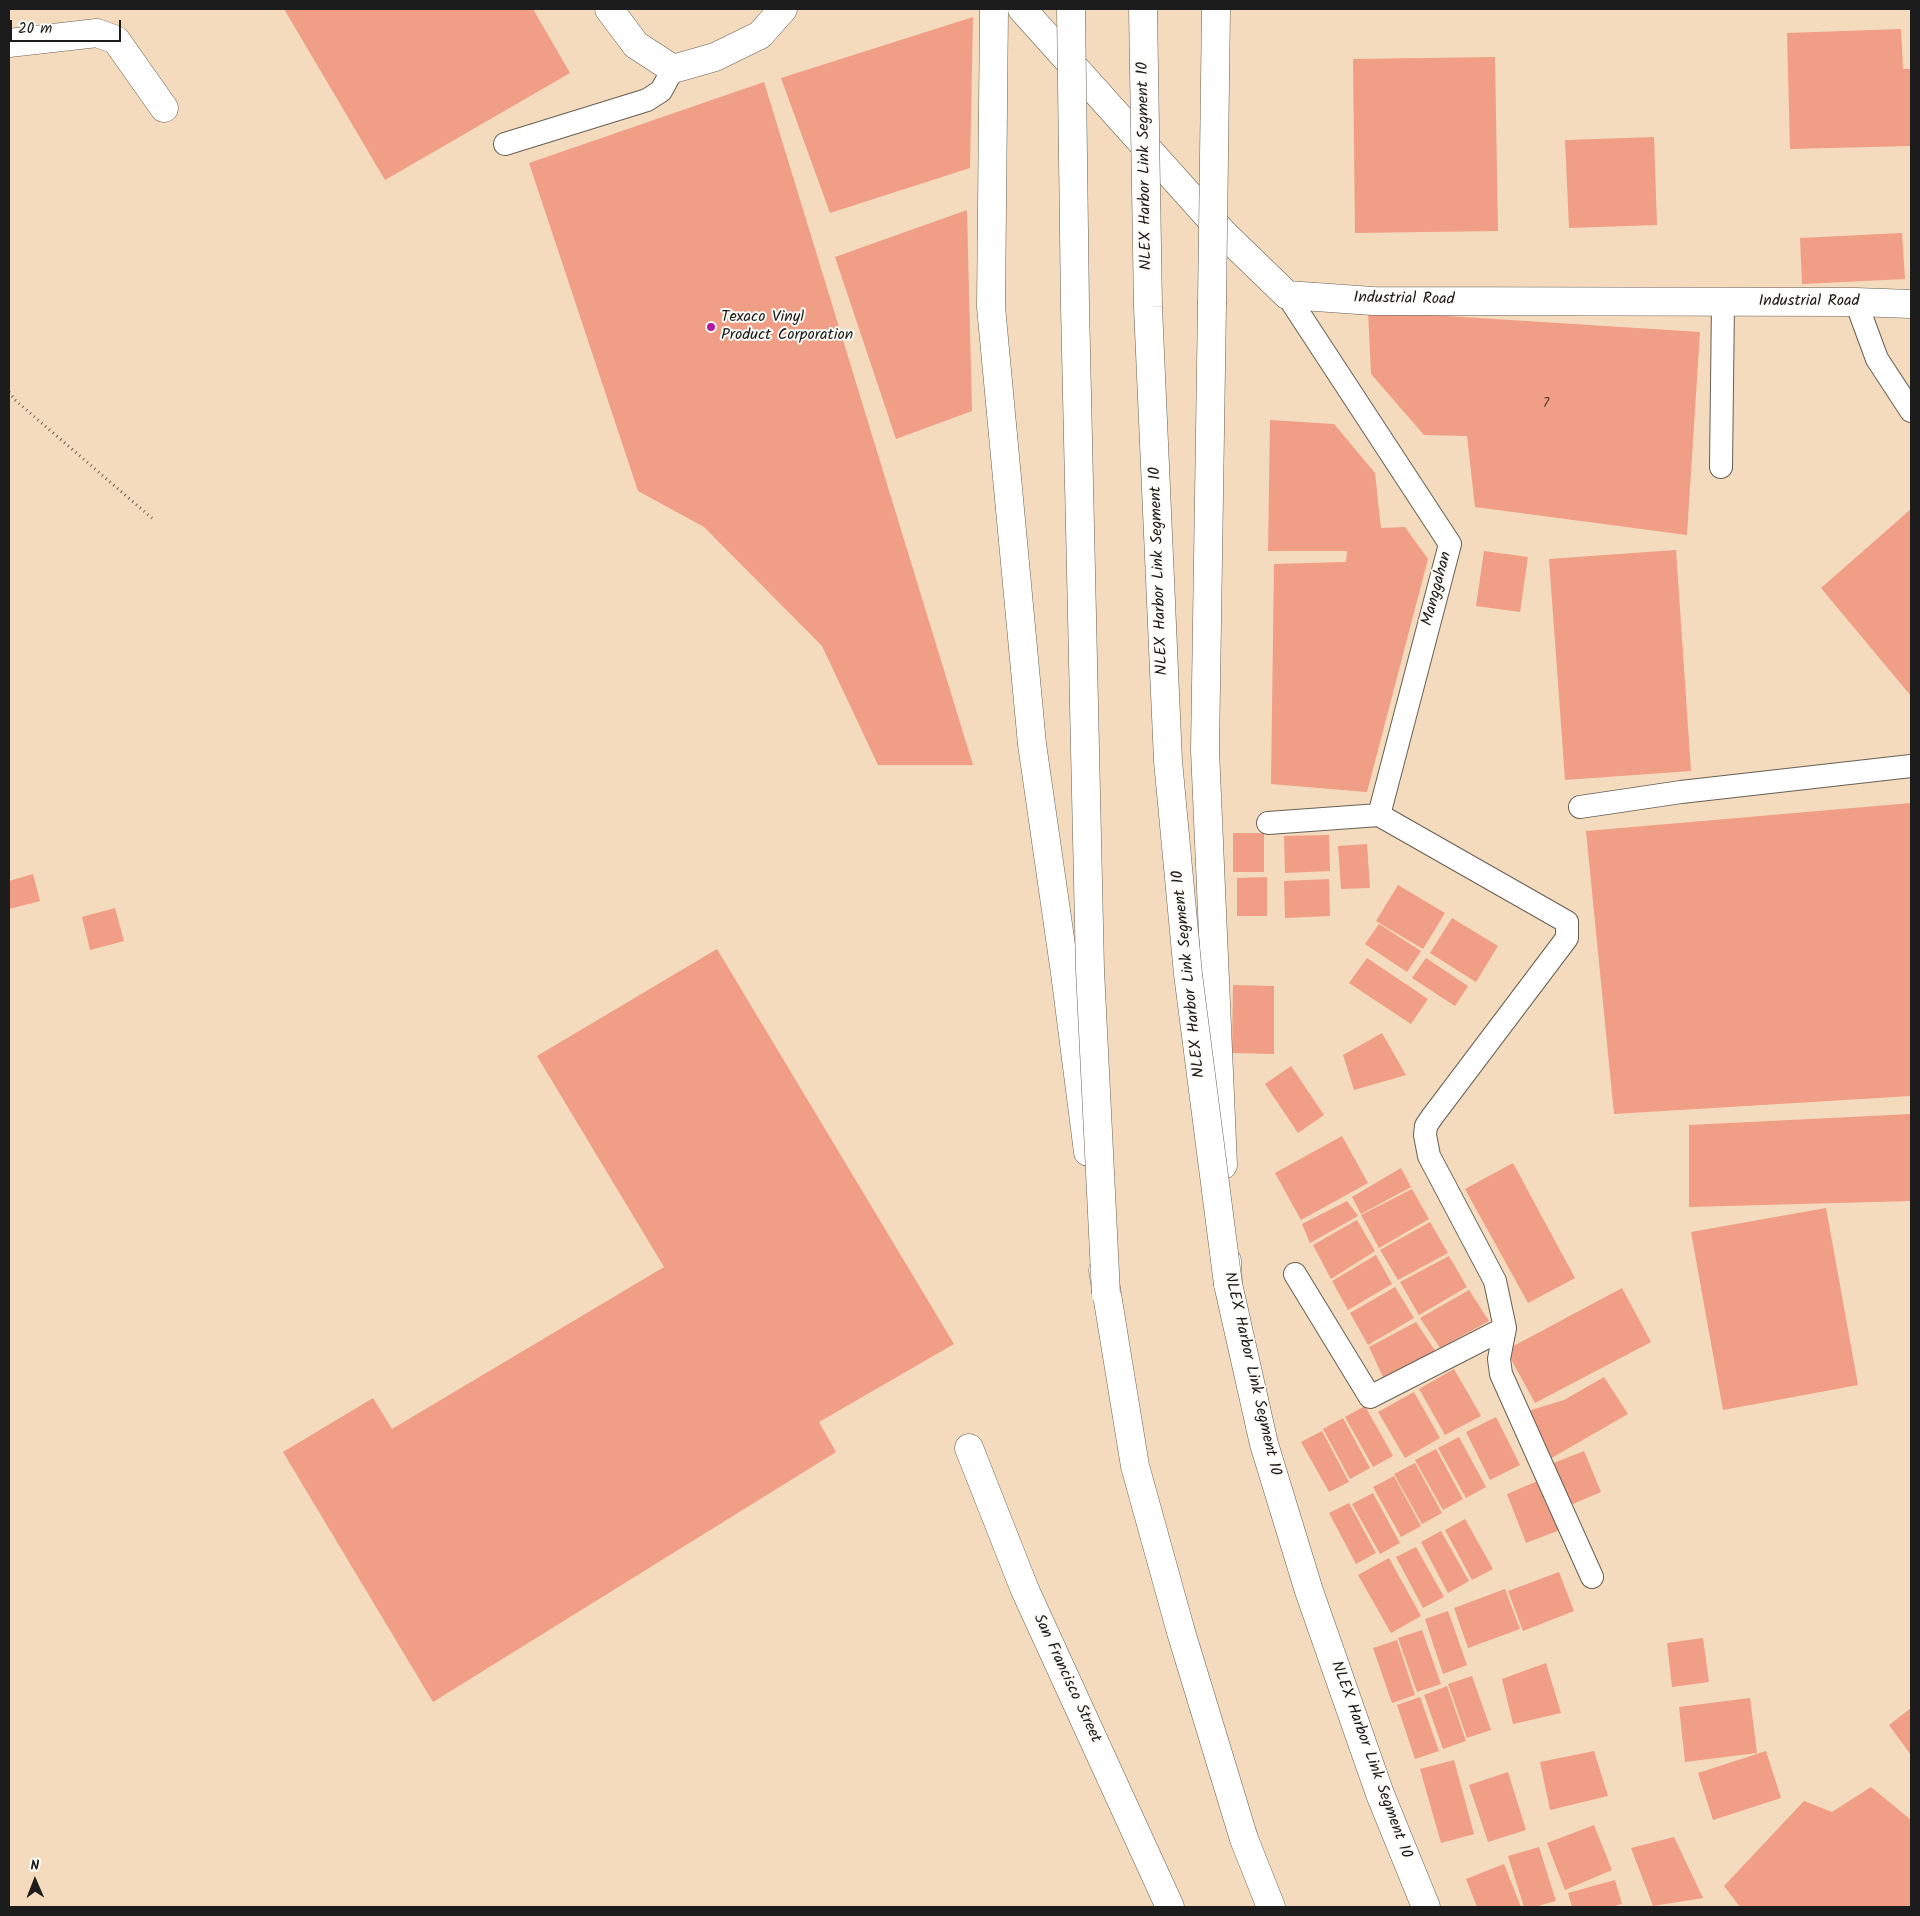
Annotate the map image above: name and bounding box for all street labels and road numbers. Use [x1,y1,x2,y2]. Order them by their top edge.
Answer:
street label: NLEX Harbor Link Segment 10 [1135,62,1157,270]
street label: Industrial Road [1353,290,1455,310]
street label: Industrial Road [1758,292,1860,312]
street label: NLEX Harbor Link Segment 10 [1147,466,1173,676]
street label: Manggahan [1419,550,1457,628]
street label: NLEX Harbor Link Segment 10 [1170,869,1210,1079]
street label: NLEX Harbor Link Segment 10 [1218,1270,1284,1478]
street label: San Francisco Street [1028,1612,1104,1746]
street label: NLEX Harbor Link Segment 10 [1325,1659,1415,1861]

